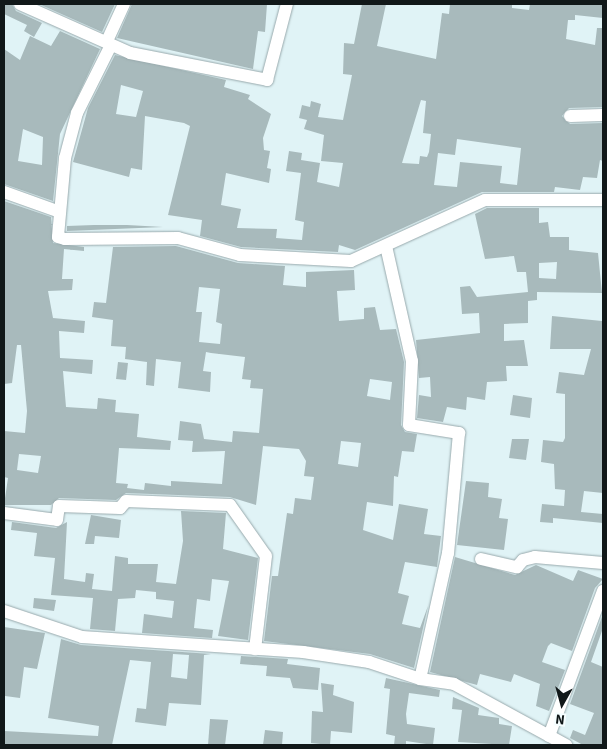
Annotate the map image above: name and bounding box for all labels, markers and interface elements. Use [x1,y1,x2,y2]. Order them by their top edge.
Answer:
north arrow [537,679,587,729]
text: N [554,708,566,729]

